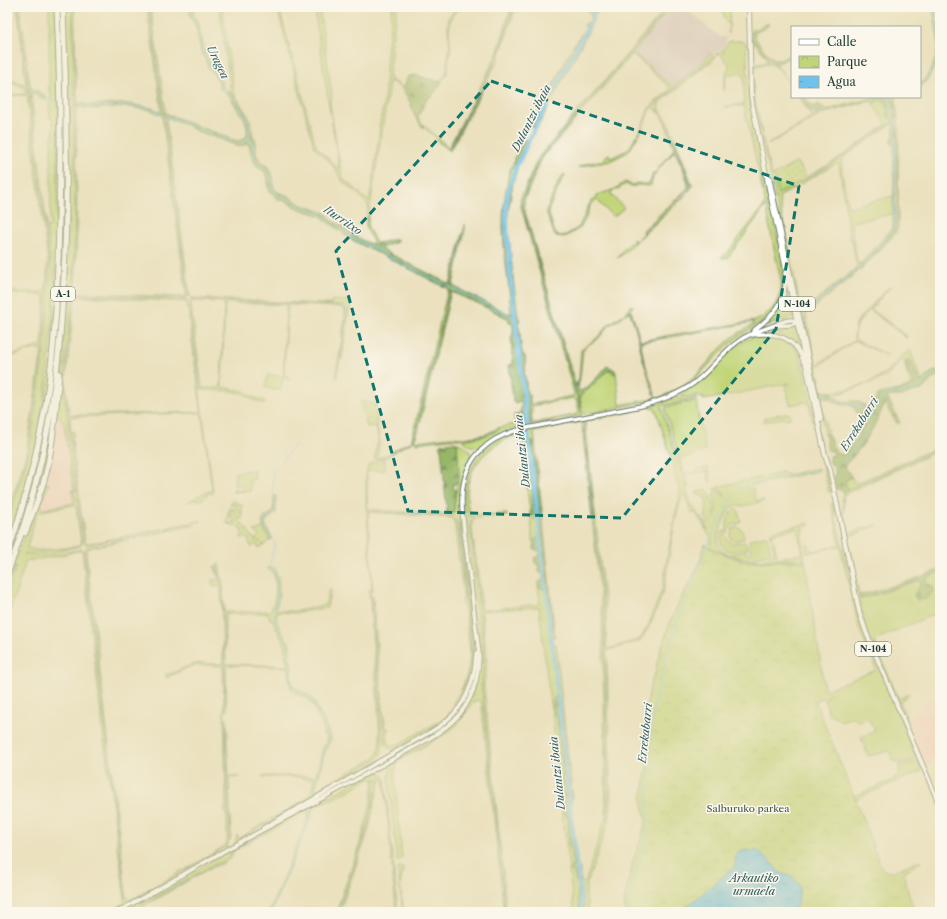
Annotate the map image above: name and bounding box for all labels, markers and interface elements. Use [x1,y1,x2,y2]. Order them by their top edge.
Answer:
legend [791,26,921,98]
text: Calle [827,34,857,49]
water label: Uragea [204,43,232,82]
text: Parque [827,54,868,69]
text: Agua [826,74,857,89]
water label: Dulantzi ibaia [508,82,554,155]
water label: Iturritxo [320,202,365,238]
road number: A-1 [51,287,75,301]
road number: N-104 [779,297,815,311]
water label: Errekabarri [836,394,881,454]
water label: Dulantzi ibaia [511,413,533,489]
road number: N-104 [855,642,891,656]
water label: Errekabarri [635,702,655,765]
water label: Dulantzi ibaia [546,735,568,811]
park label: Salburuko parkea [707,802,790,815]
water label: Arkautiko urmaela [727,871,779,898]

